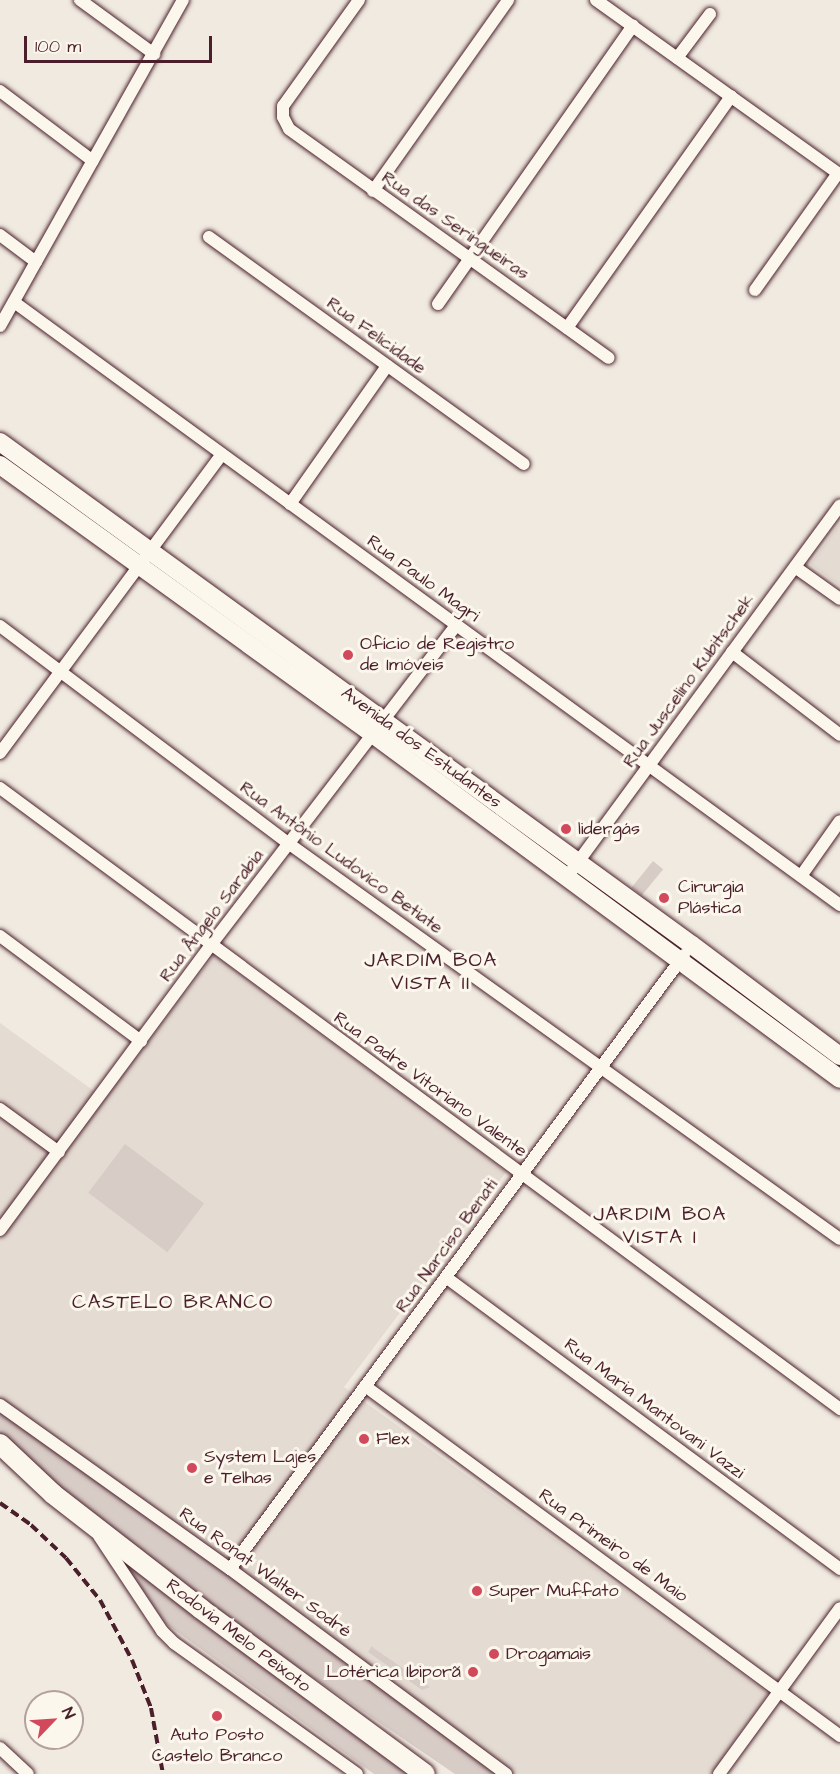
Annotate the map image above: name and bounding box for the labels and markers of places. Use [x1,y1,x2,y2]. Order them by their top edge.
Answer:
place label: Ofício de Registro de Imóveis [360,634,514,676]
marker: Ofício de Registro de Imóveis [341,648,355,662]
place label: lidergás [578,818,640,840]
marker: lidergás [559,822,573,836]
place label: Cirurgia Plástica [678,877,744,920]
marker: Cirurgia Plástica [655,889,673,907]
place label: Flex [376,1428,410,1450]
marker: Flex [357,1432,371,1446]
place label: System Lajes e Telhas [204,1447,316,1490]
marker: System Lajes e Telhas [185,1461,199,1475]
place label: Super Muffato [489,1580,619,1602]
marker: Super Muffato [470,1584,484,1598]
place label: Drogamais [506,1643,591,1665]
marker: Drogamais [487,1647,501,1661]
place label: Lotérica Ibiporã [326,1661,461,1683]
marker: Lotérica Ibiporã [466,1665,480,1679]
marker: Auto Posto Castelo Branco [210,1709,224,1723]
place label: Auto Posto Castelo Branco [152,1725,282,1768]

